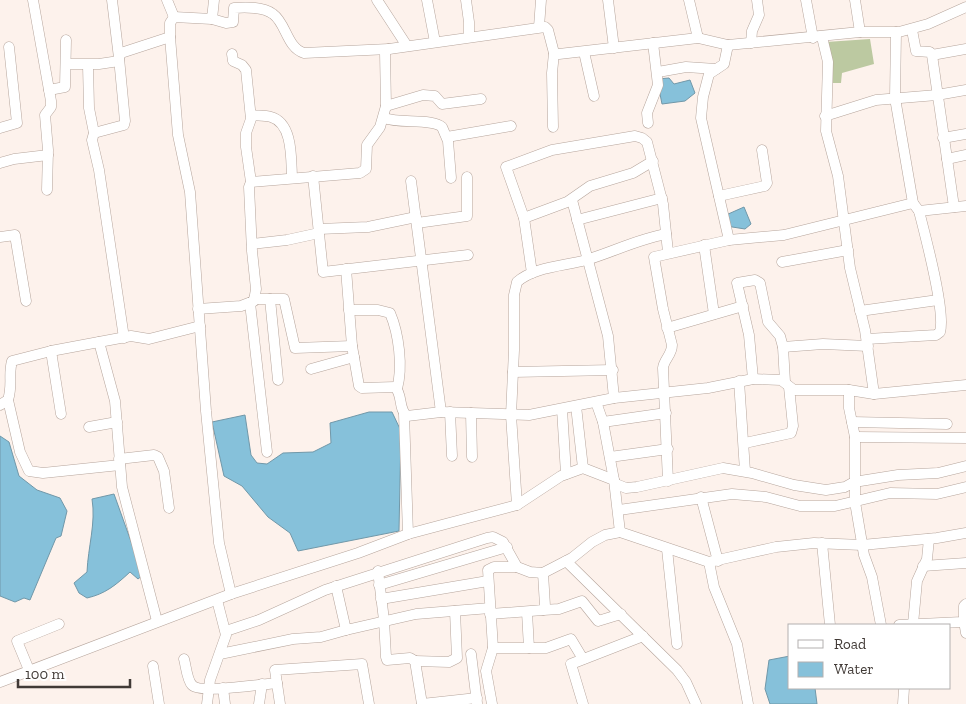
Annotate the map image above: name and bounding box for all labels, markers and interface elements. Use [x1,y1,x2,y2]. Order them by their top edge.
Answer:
legend [788,624,951,689]
text: Road [834,635,867,653]
scale bar [18,656,130,688]
text: Water [834,660,874,678]
text: 100 m [25,665,64,683]

